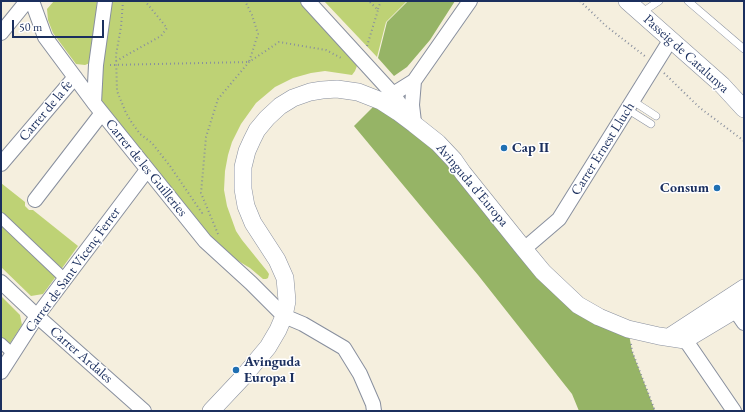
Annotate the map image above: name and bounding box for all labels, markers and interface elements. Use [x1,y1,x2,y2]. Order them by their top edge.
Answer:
street label: Passeig de Catalunya [640,11,732,97]
scale bar [14,12,106,38]
text: 50 m [19,19,42,35]
street label: Carrer de la fe [16,77,76,145]
street label: Carrer Ernest Lluch [568,99,638,199]
street label: Carrer de les Guilleries [102,116,190,220]
street label: Avinguda d'Europa [432,140,512,230]
place label: Cap II [512,140,549,156]
marker: Cap II [499,143,509,153]
place label: Consum [660,180,709,196]
marker: Consum [712,183,722,193]
street label: Carrer de Sant Vicenç Ferrer [22,204,124,336]
street label: Carrer Ardales [46,323,116,387]
place label: Avinguda Europa I [244,354,300,386]
marker: Avinguda Europa I [231,365,241,375]

